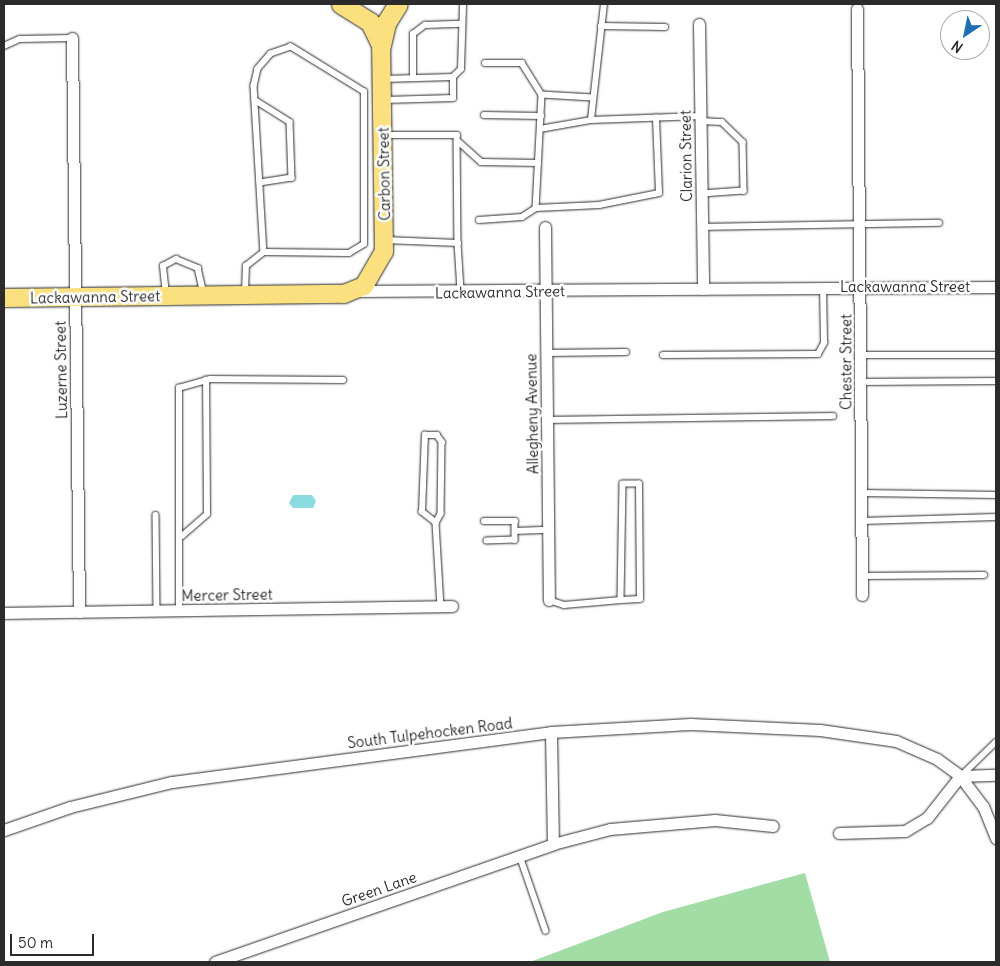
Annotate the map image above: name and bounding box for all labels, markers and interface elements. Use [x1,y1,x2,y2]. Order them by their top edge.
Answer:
north arrow [940,10,990,60]
text: N [948,36,966,57]
street label: Clarion Street [676,110,696,202]
street label: Carbon Street [374,127,394,221]
street label: Lackawanna Street [840,278,970,296]
street label: Lackawanna Street [435,282,565,302]
street label: Lackawanna Street [30,287,160,307]
street label: Chester Street [837,314,855,410]
street label: Luzerne Street [51,321,71,419]
street label: Allegheny Avenue [522,354,542,474]
street label: Mercer Street [181,585,273,605]
street label: South Tulpehocken Road [346,714,514,752]
street label: Green Lane [339,868,419,910]
scale bar [12,924,96,956]
text: 50 m [18,933,53,952]

